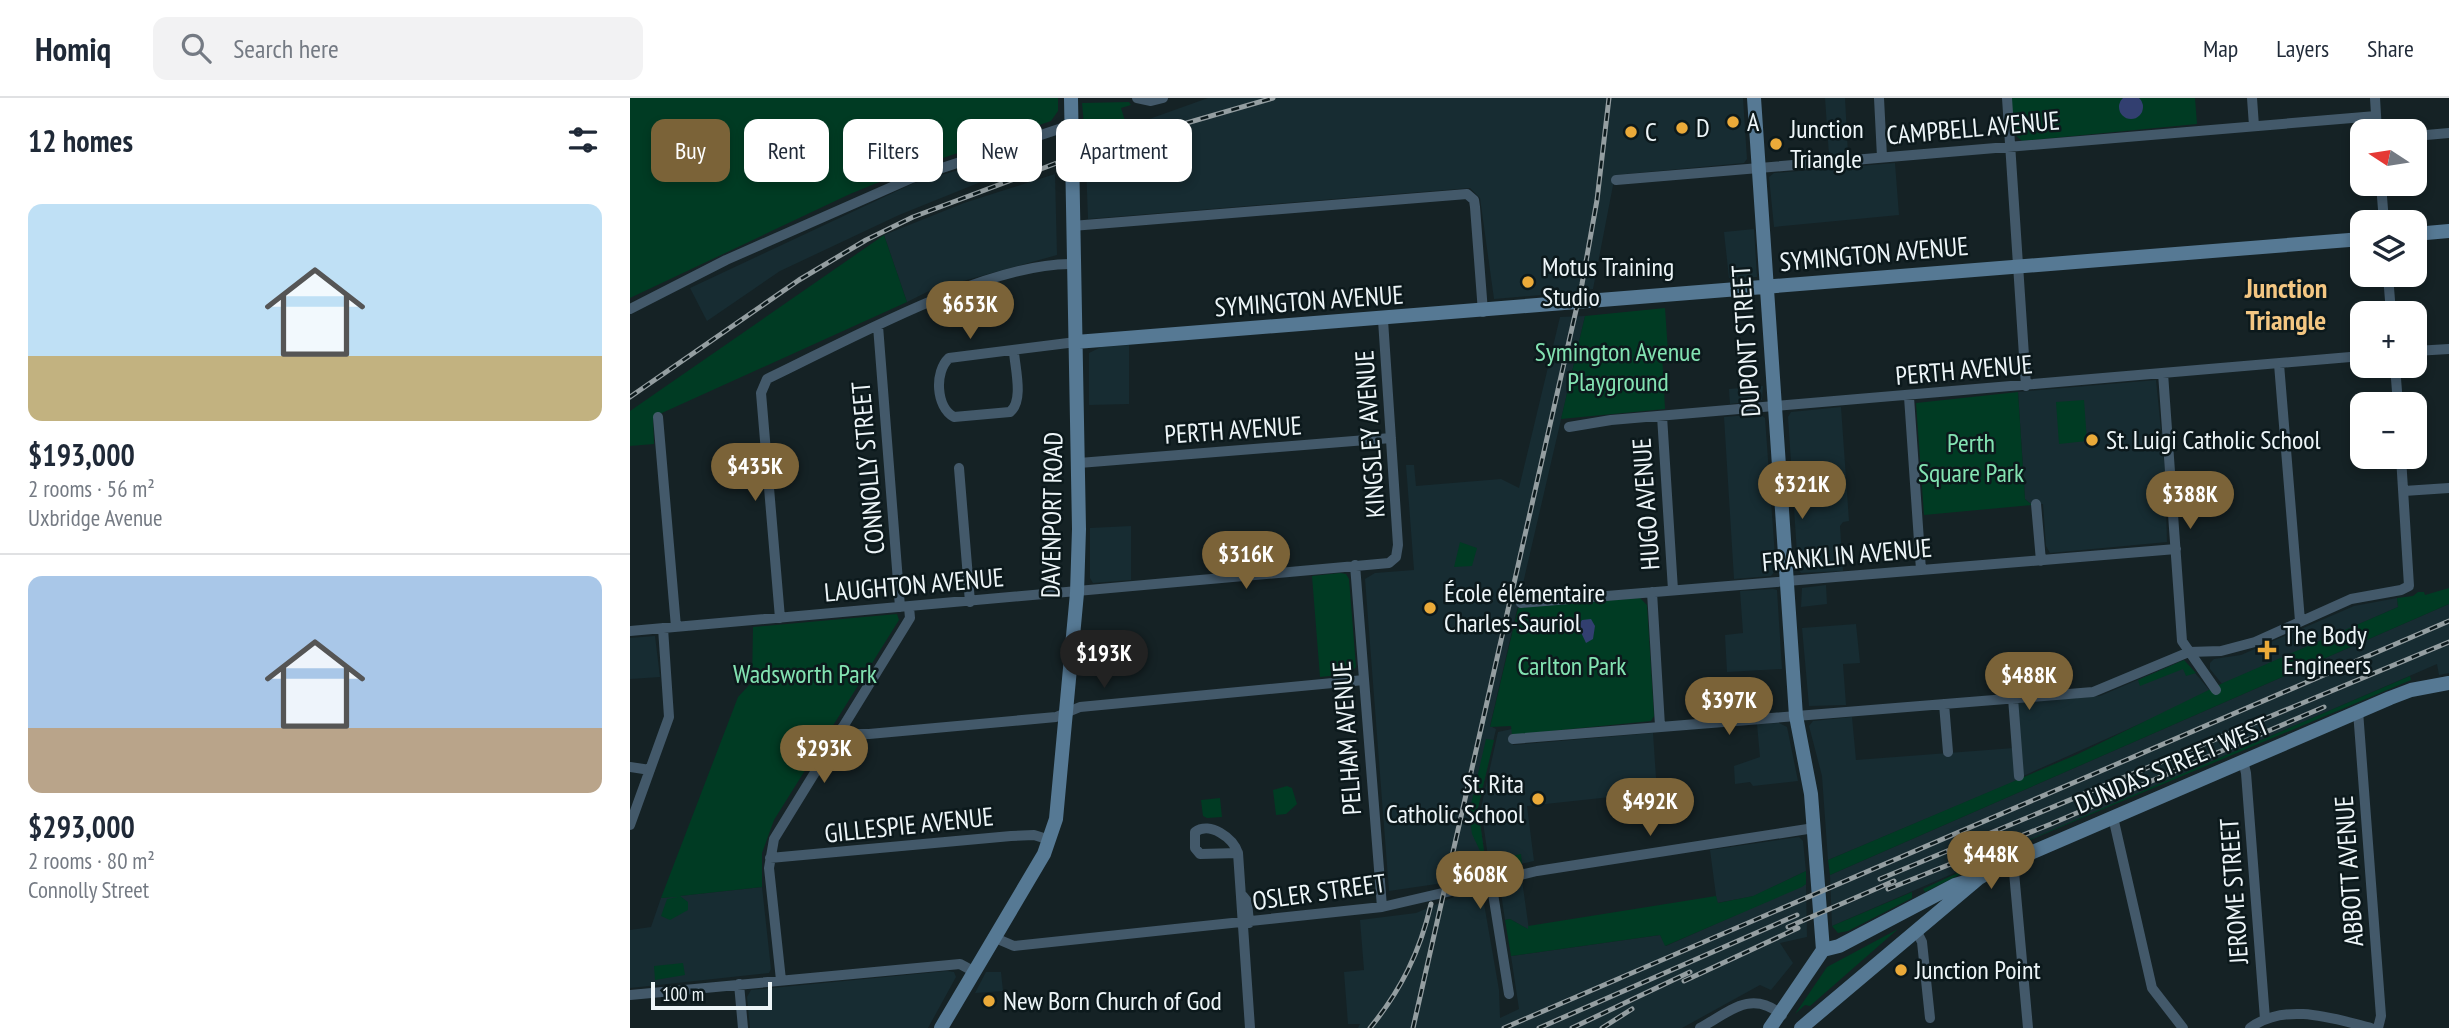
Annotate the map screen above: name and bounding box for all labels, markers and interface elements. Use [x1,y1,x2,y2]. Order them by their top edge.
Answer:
search box [153,17,643,80]
text: Homiq [35,27,111,70]
icon: search [177,29,215,67]
text: Search here [233,32,339,65]
text: Map [2203,33,2238,64]
text: Layers [2276,33,2329,64]
text: Share [2367,33,2414,64]
street label: CAMPBELL AVENUE [1885,103,2061,152]
place label: A [1747,105,1760,138]
place label: D [1696,111,1710,144]
place label: Junction Triangle [1789,112,1864,175]
marker: A [1725,114,1741,130]
place label: C [1645,115,1657,148]
chip: Buy [651,119,730,182]
chip: Rent [744,119,829,182]
chip: Filters [843,119,943,182]
chip: New [957,119,1042,182]
chip: Apartment [1056,119,1192,182]
north arrow [2350,119,2427,196]
map controls [2350,119,2427,469]
marker: D [1674,120,1690,136]
text: 12 homes [28,121,133,160]
icon: filters [564,121,602,159]
marker: C [1623,124,1639,140]
marker: Junction Triangle [1768,136,1784,152]
button: layers [2350,210,2427,287]
street label: SYMINGTON AVENUE [1778,229,1970,278]
icon: home [252,249,378,375]
place label: Motus Training Studio [1542,250,1674,313]
street label: DUPONT STREET [1724,264,1767,418]
district label: Junction Triangle [2244,269,2327,338]
marker: Motus Training Studio [1520,274,1536,290]
street label: SYMINGTON AVENUE [1213,277,1405,324]
pin: $653K [921,282,1019,341]
text: $653K [942,289,998,318]
button: + [2350,301,2427,378]
park label: Symington Avenue Playground [1535,335,1701,398]
street label: PERTH AVENUE [1894,347,2034,392]
street label: KINGSLEY AVENUE [1347,349,1392,519]
street label: CONNOLLY STREET [843,380,891,556]
button: − [2350,392,2427,469]
street label: PERTH AVENUE [1163,408,1303,451]
place label: St. Luigi Catholic School [2106,423,2321,456]
park label: Perth Square Park [1918,426,2024,489]
street label: DAVENPORT ROAD [1034,432,1069,598]
marker: St. Luigi Catholic School [2084,432,2100,448]
text: $193,000 [28,435,135,474]
street label: HUGO AVENUE [1624,437,1667,571]
pin: $435K [706,444,804,503]
text: $435K [727,451,783,480]
pin: $321K [1753,462,1851,521]
text: $321K [1774,469,1830,498]
pin: $388K [2141,472,2239,531]
text: 2 rooms · 56 m² [28,474,155,503]
text: $388K [2162,479,2218,508]
text: Uxbridge Avenue [28,503,163,532]
street label: FRANKLIN AVENUE [1761,531,1933,578]
pin: $316K [1197,532,1295,591]
text: $316K [1218,539,1274,568]
street label: LAUGHTON AVENUE [823,560,1005,609]
place label: École élémentaire Charles-Sauriol [1444,576,1605,639]
marker: École élémentaire Charles-Sauriol [1422,600,1438,616]
place label: The Body Engineers [2283,618,2371,681]
icon: home [252,621,378,747]
pin: $193K [1055,630,1153,690]
text: $193K [1076,638,1132,667]
marker: The Body Engineers [2257,640,2277,660]
park label: Carlton Park [1518,649,1626,682]
pin: $488K [1980,652,2078,712]
park label: Wadsworth Park [733,657,877,690]
street label: PELHAM AVENUE [1325,660,1368,816]
text: $488K [2001,660,2057,689]
pin: $397K [1680,678,1778,737]
text: $397K [1701,685,1757,714]
street label: DUNDAS STREET WEST [2070,709,2274,820]
pin: $293K [775,726,873,785]
text: $293K [796,733,852,762]
place label: St. Rita Catholic School [1386,767,1524,830]
pin: $492K [1601,778,1699,838]
text: $492K [1622,786,1678,815]
marker: St. Rita Catholic School [1530,791,1546,807]
street label: ABBOTT AVENUE [2327,795,2370,948]
street label: GILLESPIE AVENUE [823,799,995,850]
text: $293,000 [28,807,135,846]
street label: JEROME STREET [2212,817,2255,966]
pin: $448K [1942,832,2040,891]
text: $448K [1963,839,2019,868]
text: 2 rooms · 80 m² [28,846,155,875]
pin: $608K [1431,852,1529,911]
text: $608K [1452,859,1508,888]
street label: OSLER STREET [1250,866,1388,917]
text: Connolly Street [28,875,149,904]
place label: Junction Point [1914,953,2041,986]
marker: Junction Point [1893,962,1909,978]
scale bar [651,979,772,1011]
text: 100 m [662,982,704,1006]
place label: New Born Church of God [1003,984,1222,1017]
marker: New Born Church of God [981,993,997,1009]

